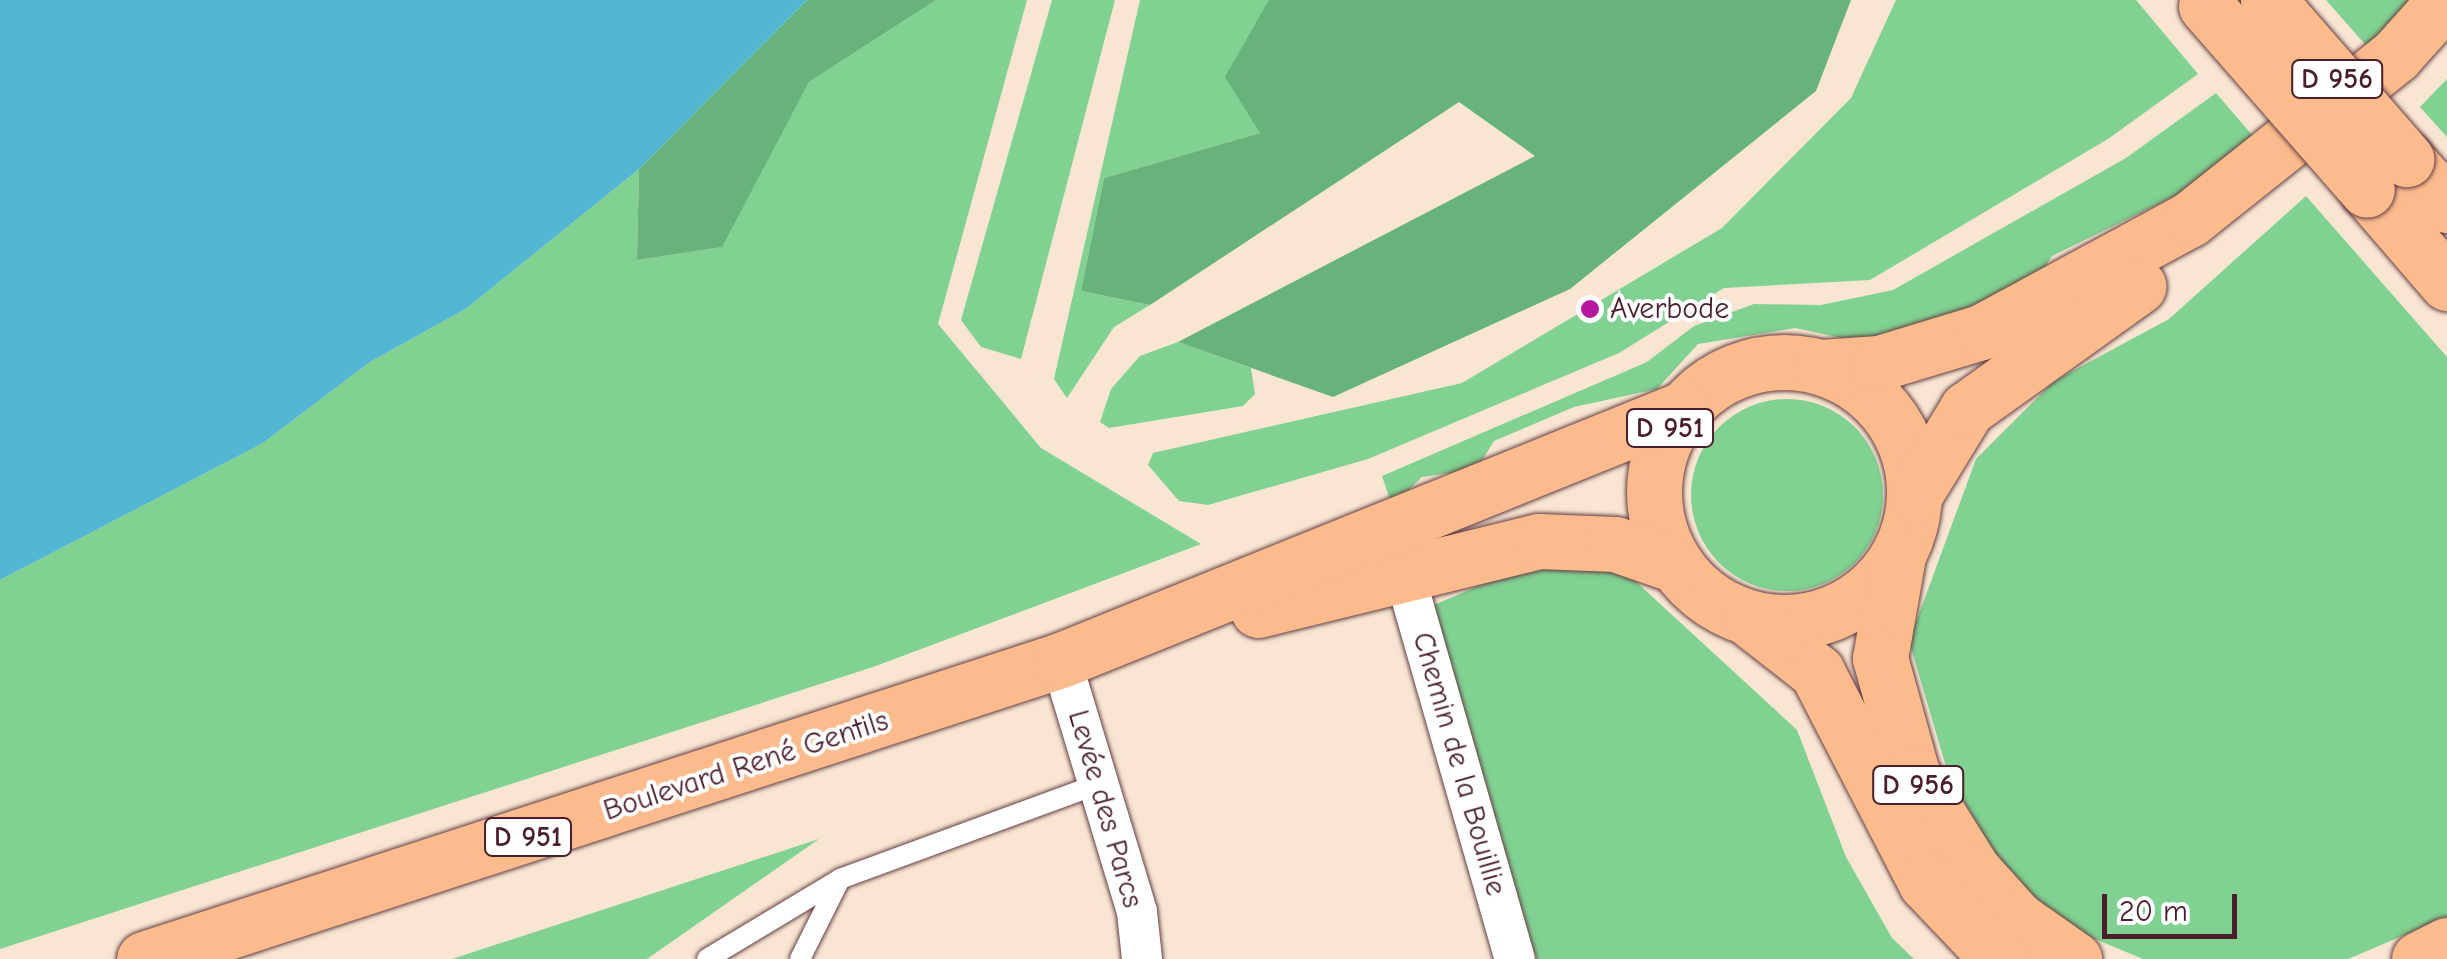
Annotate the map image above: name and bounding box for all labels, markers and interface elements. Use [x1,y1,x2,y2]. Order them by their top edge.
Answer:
road number: D 956 [2290,56,2384,102]
place label: Averbode [1610,291,1729,327]
marker: Averbode [1579,298,1601,320]
road number: D 951 [1625,405,1715,451]
street label: Chemin de la Bouillie [1404,628,1514,900]
street label: Boulevard René Gentils [599,703,893,829]
street label: Levée des Parcs [1060,706,1150,912]
road number: D 956 [1870,762,1966,808]
road number: D 951 [483,814,573,860]
scale bar [2107,874,2242,936]
text: 20 m [2119,894,2188,929]

